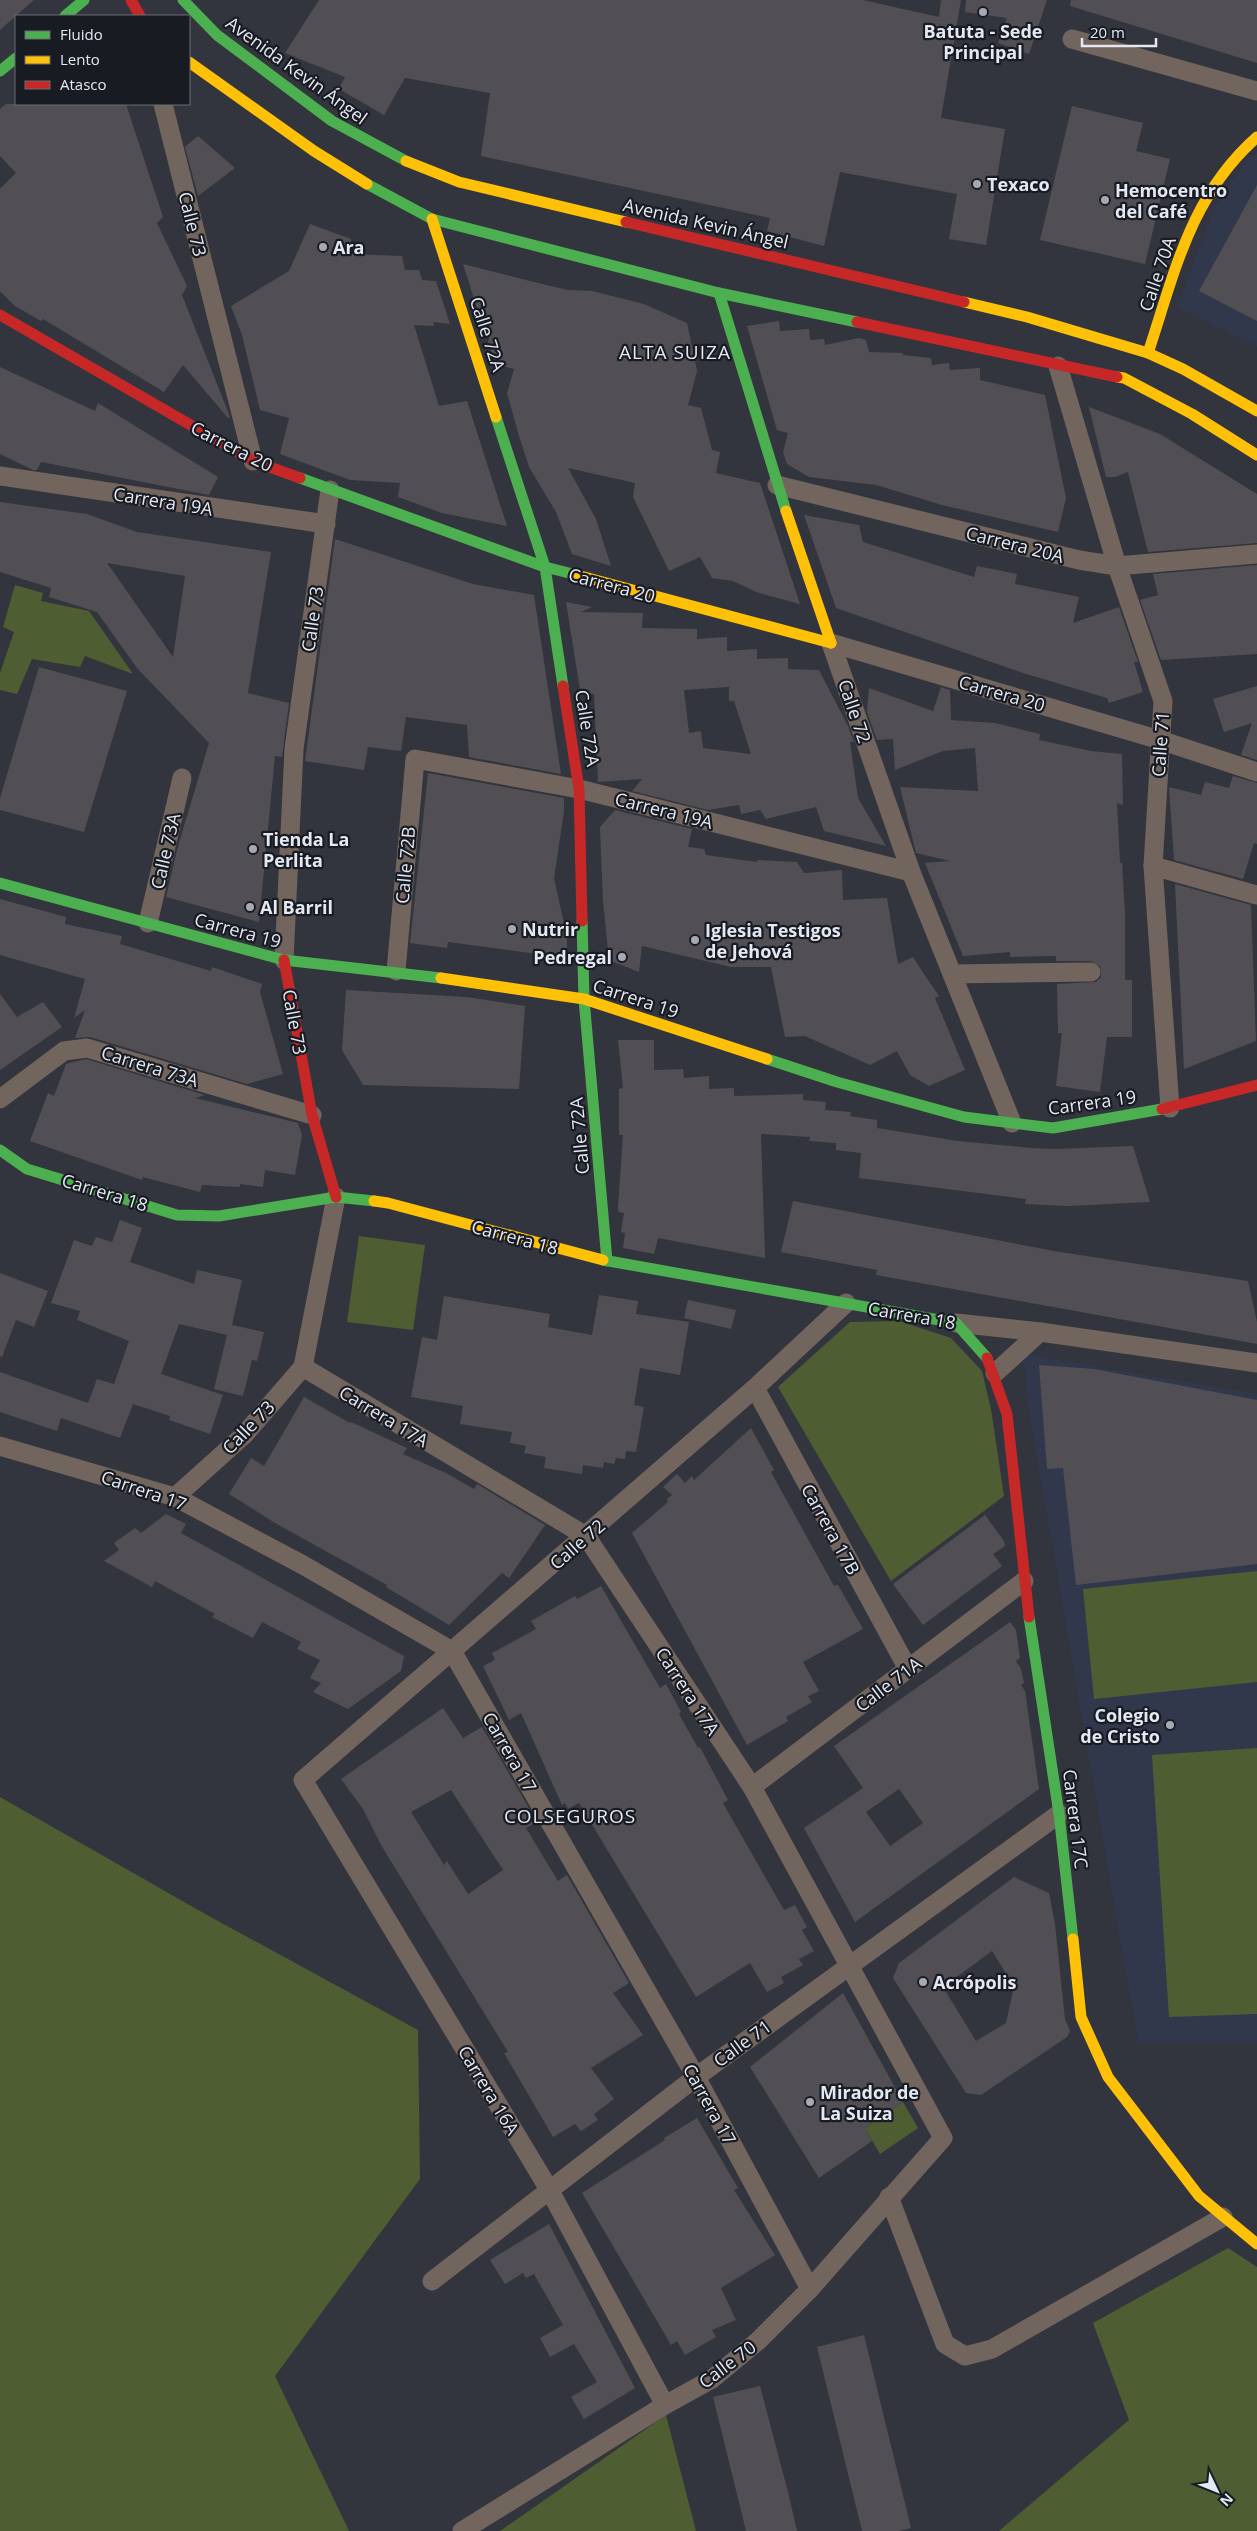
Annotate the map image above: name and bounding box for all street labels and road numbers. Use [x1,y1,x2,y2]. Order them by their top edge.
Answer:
street label: Avenida Kevin Ángel [222,11,372,129]
street label: Calle 73 [173,189,213,259]
street label: Avenida Kevin Ángel [621,192,791,254]
street label: Calle 70A [1133,233,1181,314]
street label: Calle 72A [465,294,512,375]
street label: Carrera 20 [187,415,277,477]
street label: Carrera 19A [112,481,215,521]
street label: Carrera 20A [963,520,1067,568]
street label: Carrera 20 [566,562,658,608]
street label: Calle 73 [296,585,328,653]
street label: Carrera 20 [956,669,1048,717]
street label: Calle 72 [833,676,877,746]
street label: Calle 72A [570,688,606,769]
street label: Calle 71 [1146,710,1174,778]
street label: Carrera 19A [612,786,716,834]
street label: Calle 73A [145,810,186,891]
street label: Calle 72B [390,825,420,905]
street label: Carrera 19 [192,907,284,953]
street label: Carrera 19 [590,973,682,1023]
street label: Calle 73 [277,988,313,1056]
street label: Carrera 73A [99,1040,202,1092]
street label: Carrera 19 [1046,1084,1138,1120]
street label: Calle 72A [564,1096,594,1175]
street label: Carrera 18 [59,1168,151,1216]
street label: Carrera 18 [469,1214,561,1260]
street label: Carrera 18 [866,1295,958,1335]
street label: Carrera 17A [335,1380,434,1452]
street label: Calle 73 [217,1395,279,1459]
street label: Carrera 17 [98,1464,190,1516]
street label: Carrera 17B [796,1479,866,1579]
street label: Calle 72 [544,1513,610,1575]
street label: Carrera 17A [651,1642,726,1740]
street label: Calle 71A [850,1651,927,1717]
street label: Carrera 17 [477,1708,543,1796]
street label: Carrera 17C [1058,1768,1094,1870]
street label: Calle 71 [708,2014,776,2072]
street label: Carrera 16A [453,2041,525,2140]
street label: Carrera 17 [678,2059,742,2149]
street label: Calle 70 [694,2335,760,2393]

